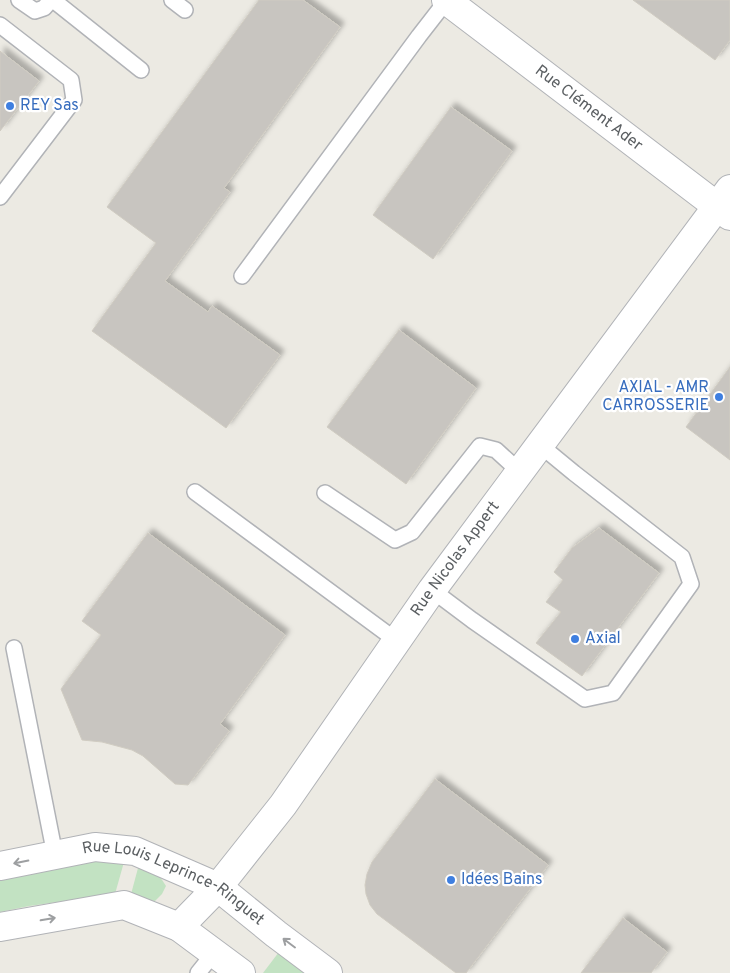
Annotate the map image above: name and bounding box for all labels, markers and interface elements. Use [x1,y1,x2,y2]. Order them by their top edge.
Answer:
street label: Rue Clément Ader [531,61,646,156]
place label: REY Sas [20,96,79,116]
marker: REY Sas [4,100,16,112]
place label: AXIAL - AMR CARROSSERIE [602,378,709,416]
marker: AXIAL - AMR CARROSSERIE [713,391,725,403]
street label: Rue Nicolas Appert [407,497,504,620]
place label: Axial [585,629,621,649]
marker: Axial [569,633,581,645]
street label: Rue Louis Leprince-Ringuet [81,837,268,930]
one-way arrow [14,857,30,867]
place label: Idées Bains [461,870,543,890]
marker: Idées Bains [445,874,457,886]
one-way arrow [40,913,56,923]
one-way arrow [283,938,296,949]

